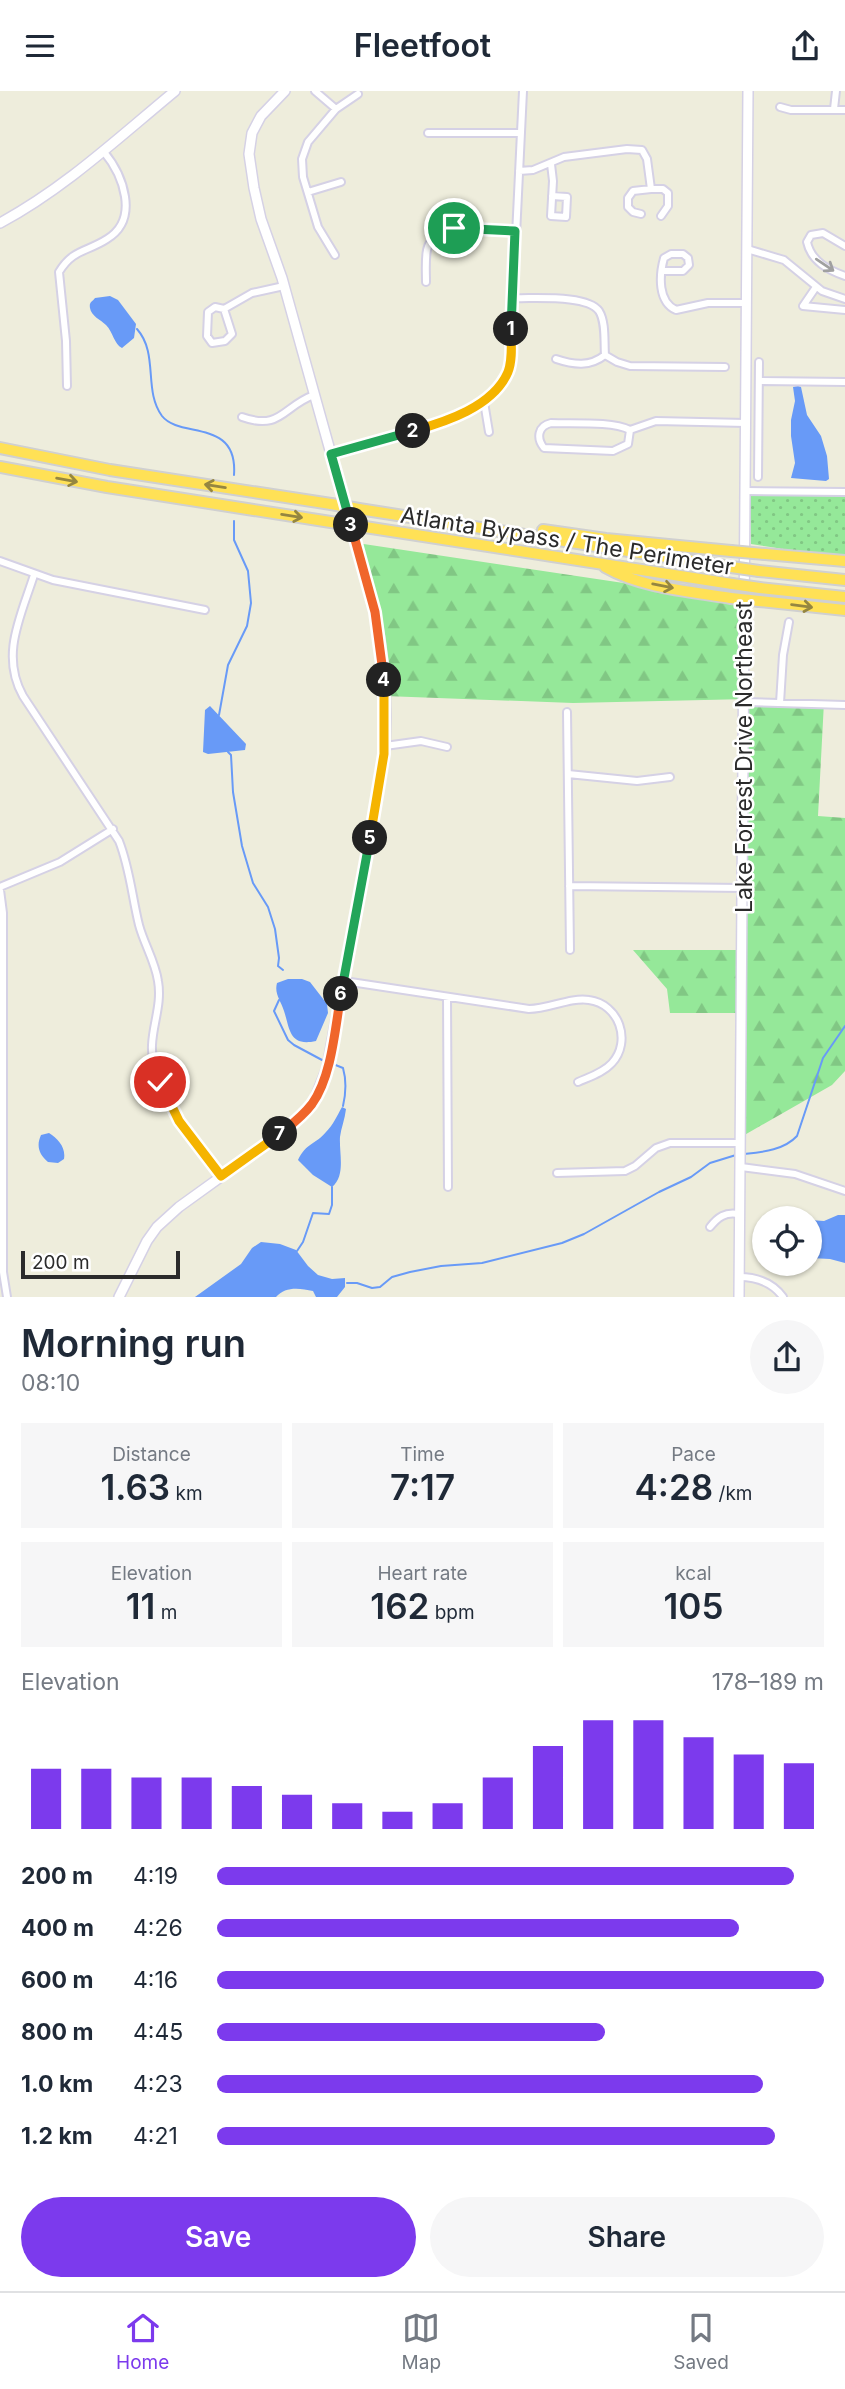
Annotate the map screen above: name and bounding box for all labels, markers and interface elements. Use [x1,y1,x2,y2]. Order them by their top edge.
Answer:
text: Fleetfoot [354,26,491,65]
icon: menu [21,27,59,65]
icon: share [786,27,824,65]
pin [424,198,484,258]
icon: arrive [435,209,473,247]
one-way arrow [815,258,834,272]
pin: 1 [494,311,528,347]
text: 1 [506,317,515,340]
pin: 2 [396,413,430,449]
text: 2 [407,419,418,442]
one-way arrow [55,474,78,487]
one-way arrow [204,479,227,492]
street label: Atlanta Bypass / The Perimeter [399,501,736,581]
pin: 3 [334,507,368,543]
one-way arrow [280,510,303,523]
text: 3 [344,513,357,536]
one-way arrow [651,580,674,594]
street label: Lake Forrest Drive Northeast [730,600,758,913]
one-way arrow [790,600,813,613]
pin: 4 [366,663,402,697]
text: 4 [377,668,390,691]
pin: 5 [352,821,388,855]
text: 5 [363,826,376,849]
pin: 6 [324,977,358,1011]
text: 6 [334,982,347,1005]
pin [130,1052,190,1112]
icon: check [141,1063,179,1101]
pin: 7 [262,1117,298,1151]
text: 7 [274,1122,285,1145]
map controls [752,1206,822,1276]
button: locate [752,1206,822,1276]
scale bar [21,1248,180,1280]
text: 200 m [32,1251,90,1274]
text: Morning run [21,1320,246,1366]
button: share [750,1320,824,1394]
text: 08:10 [21,1369,80,1397]
text: Distance [112,1443,191,1466]
text: Time [400,1443,445,1466]
text: Pace [671,1443,716,1466]
text: 1.63 [100,1466,170,1508]
text: 7:17 [390,1466,455,1508]
text: 4:28 [635,1466,713,1508]
text: km [170,1482,203,1505]
text: /km [713,1482,752,1505]
text: Elevation [111,1562,192,1585]
text: Heart rate [378,1562,468,1585]
text: kcal [675,1562,712,1585]
text: 11 [126,1585,155,1627]
text: 162 [370,1585,429,1627]
text: 105 [664,1585,723,1627]
text: m [155,1601,177,1624]
text: bpm [429,1601,475,1624]
text: Elevation [21,1668,120,1696]
text: 178–189 m [712,1668,824,1696]
text: 200 m [21,1862,93,1890]
text: 4:19 [133,1862,178,1890]
text: 400 m [21,1914,94,1942]
text: 4:26 [133,1914,183,1942]
text: 600 m [21,1966,93,1994]
text: 4:16 [133,1966,178,1994]
text: 800 m [21,2018,93,2046]
text: 4:45 [133,2018,183,2046]
text: 1.0 km [21,2070,93,2098]
text: 4:23 [133,2070,183,2098]
text: 1.2 km [21,2122,93,2150]
text: 4:21 [133,2122,178,2150]
button: Save [21,2197,416,2277]
button: Share [430,2197,824,2277]
tab: Home [116,2309,169,2374]
tab: Map [402,2309,441,2374]
tab: Saved [673,2309,729,2374]

